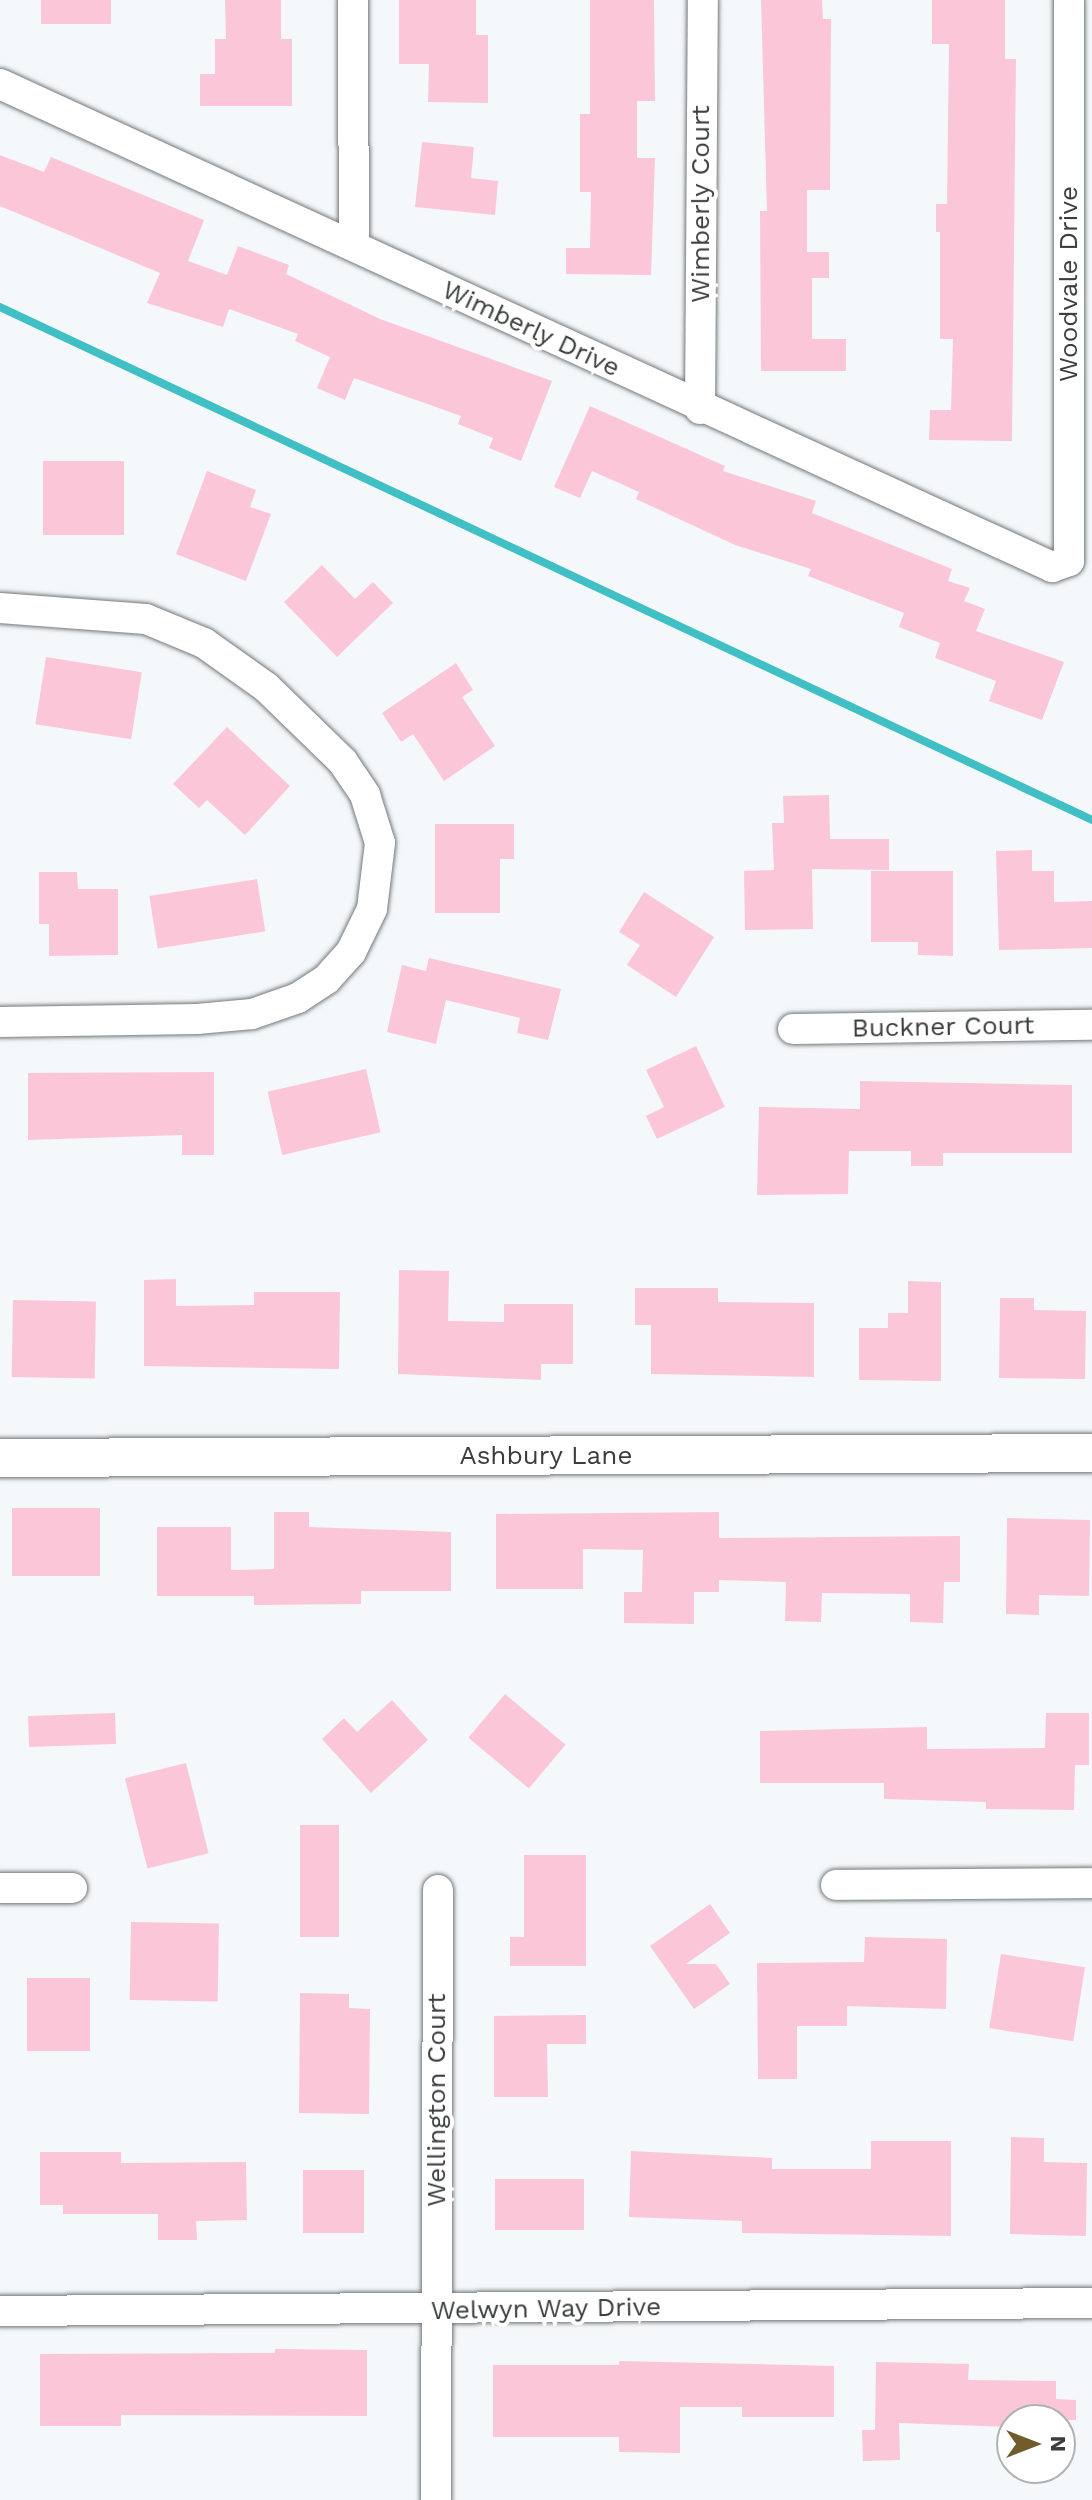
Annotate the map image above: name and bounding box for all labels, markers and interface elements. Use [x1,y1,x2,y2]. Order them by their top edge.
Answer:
street label: Wimberly Court [685,105,717,303]
street label: Woodvale Drive [1053,186,1085,382]
street label: Wimberly Drive [437,274,625,384]
street label: Buckner Court [851,1010,1035,1044]
street label: Ashbury Lane [459,1440,633,1472]
street label: Wellington Court [421,1993,453,2207]
street label: Welwyn Way Drive [430,2291,662,2327]
north arrow [996,2404,1076,2484]
text: N [1046,2436,1071,2452]

